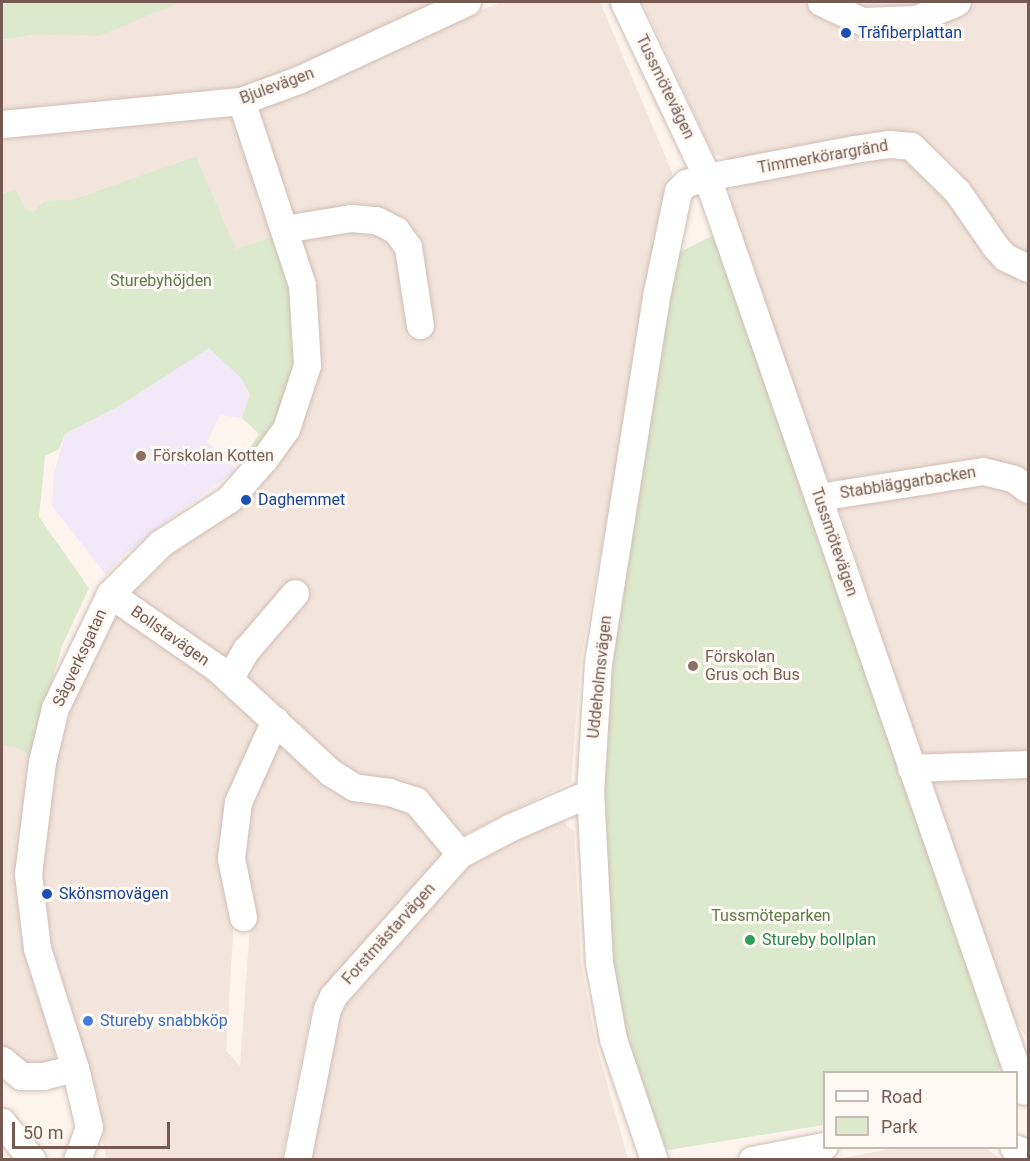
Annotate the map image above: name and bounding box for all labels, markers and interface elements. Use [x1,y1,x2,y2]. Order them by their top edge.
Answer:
place label: Träfiberplattan [858,23,962,43]
marker: Träfiberplattan [839,26,853,40]
street label: Tussmötevägen [631,32,699,142]
street label: Bjulevägen [237,64,317,108]
street label: Timmerkörargränd [756,136,890,178]
park label: Sturebyhöjden [110,271,212,291]
place label: Förskolan Kotten [153,446,274,466]
marker: Förskolan Kotten [134,449,148,463]
street label: Stabbläggarbacken [839,463,977,503]
street label: Tussmötevägen [806,485,862,599]
place label: Daghemmet [258,490,345,510]
marker: Daghemmet [239,493,253,507]
street label: Bollstavägen [127,602,213,670]
street label: Sågverksgatan [49,606,111,710]
street label: Uddeholmsvägen [584,615,616,739]
place label: Förskolan Grus och Bus [705,647,800,685]
marker: Förskolan Grus och Bus [686,659,700,673]
street label: Forstmästarvägen [338,879,440,989]
place label: Skönsmovägen [59,884,169,904]
marker: Skönsmovägen [40,887,54,901]
park label: Tussmöteparken [711,906,831,926]
place label: Stureby bollplan [762,930,876,950]
marker: Stureby bollplan [743,933,757,947]
place label: Stureby snabbköp [100,1011,228,1031]
marker: Stureby snabbköp [81,1014,95,1028]
legend [823,1071,1018,1149]
text: Road [881,1086,922,1107]
scale bar [15,1110,172,1148]
text: Park [881,1116,917,1137]
text: 50 m [23,1122,63,1143]

